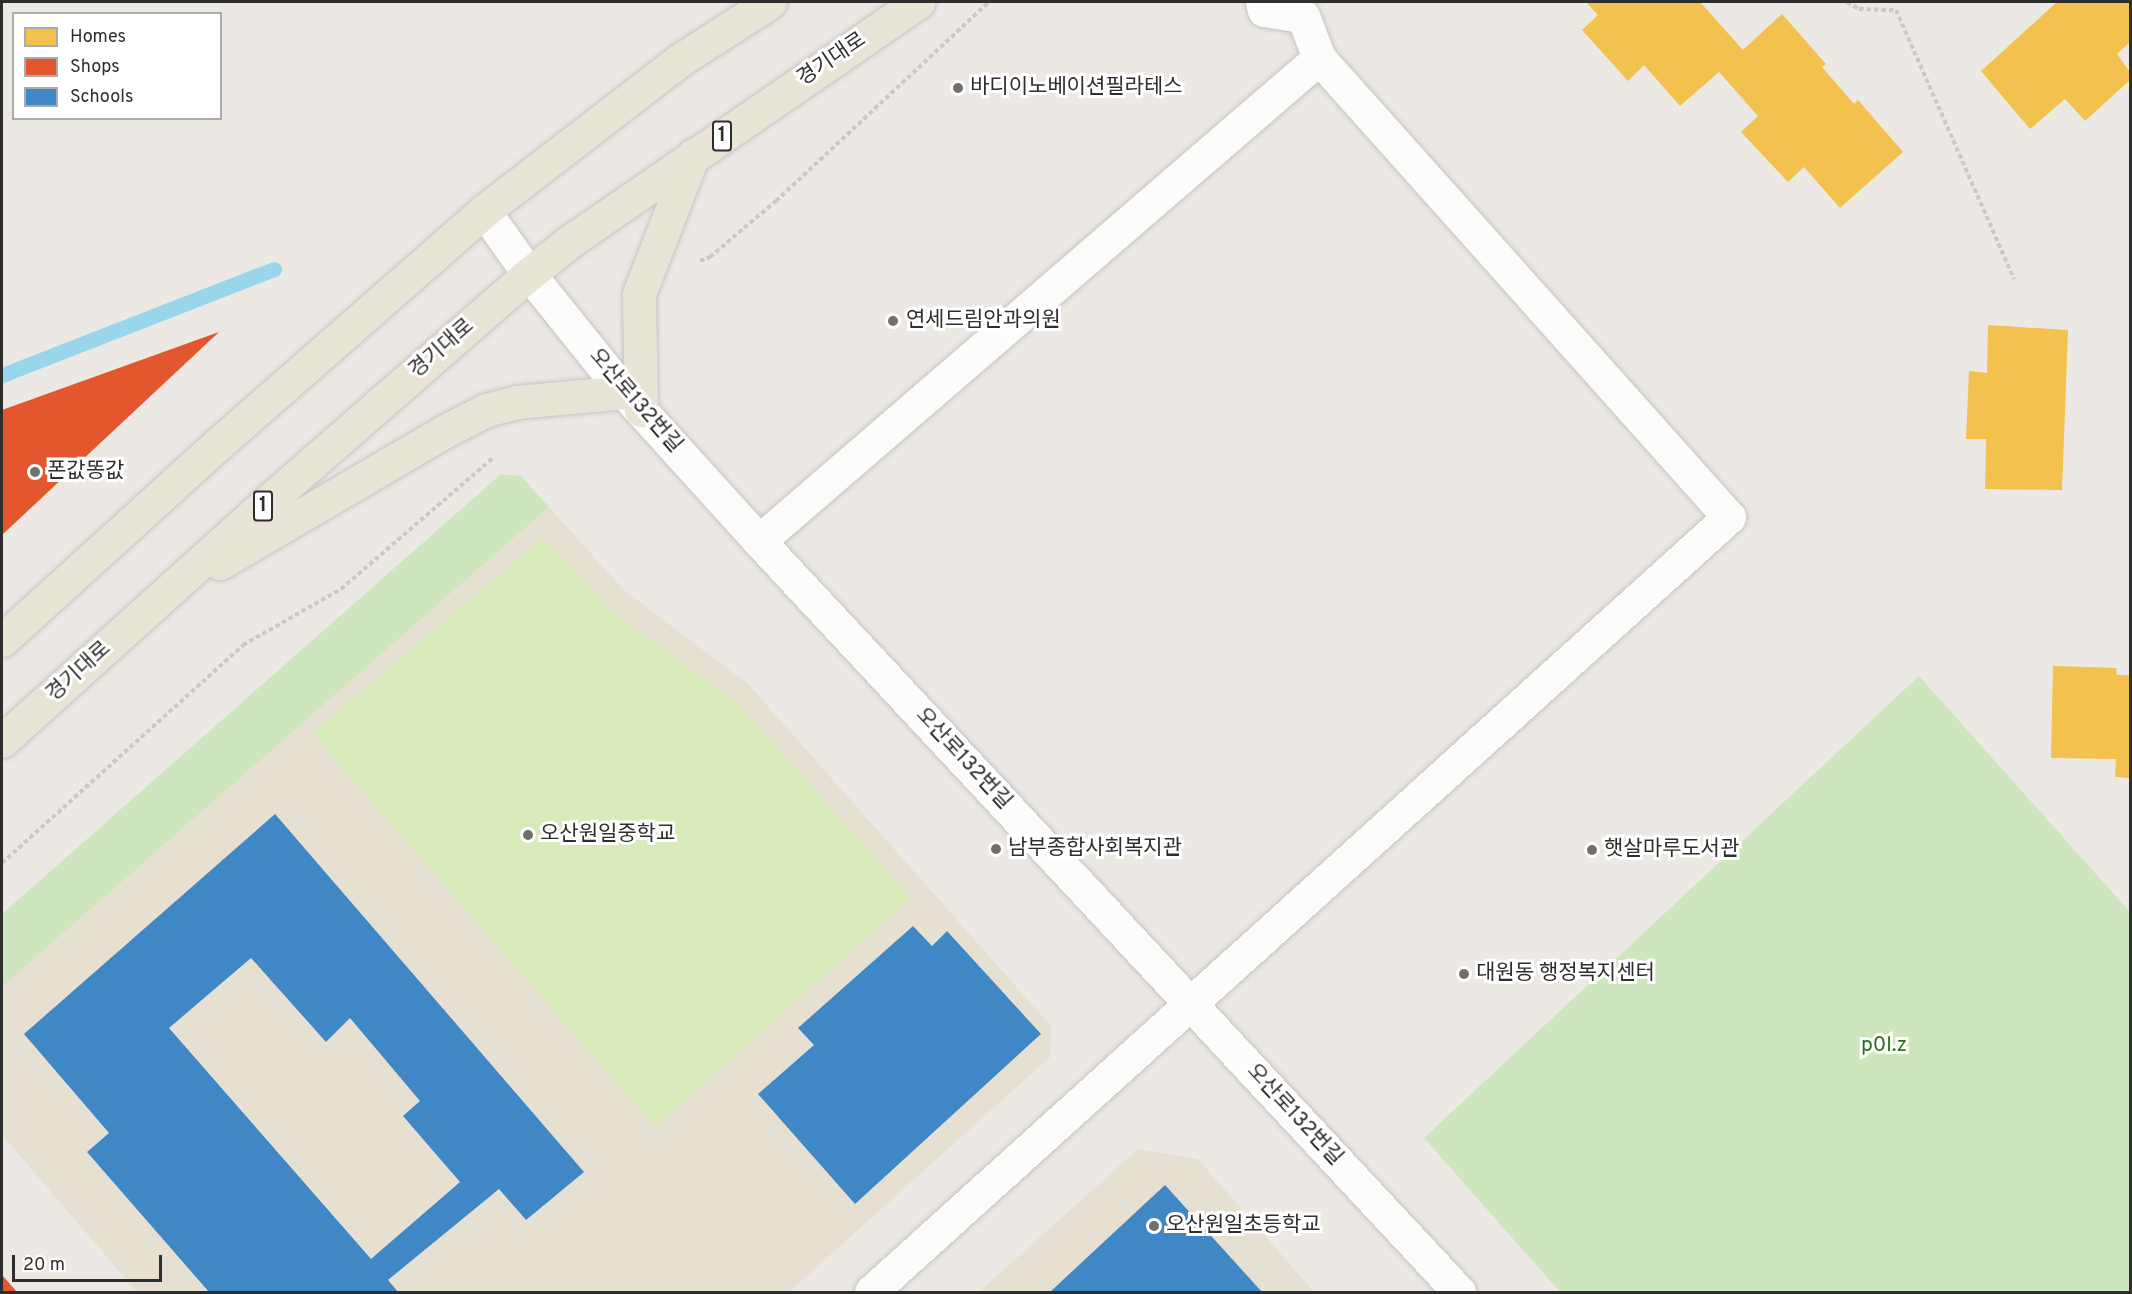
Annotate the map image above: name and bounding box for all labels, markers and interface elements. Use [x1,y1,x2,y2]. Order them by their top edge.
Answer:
legend [12,12,222,120]
text: Homes [70,26,126,49]
street label: 경기대로 [793,28,871,92]
text: Shops [70,56,120,79]
place label: 바디이노베이션필라테스 [970,75,1183,101]
marker: 바디이노베이션필라테스 [951,81,965,95]
text: Schools [70,86,133,109]
road number: 1 [712,119,732,153]
place label: 연세드림안과의원 [906,308,1061,334]
marker: 연세드림안과의원 [884,312,902,330]
street label: 경기대로 [405,314,479,384]
street label: 오산로132번길 [583,344,687,458]
place label: 폰값똥값 [47,459,124,485]
marker: 폰값똥값 [28,465,42,479]
road number: 1 [252,489,274,523]
street label: 경기대로 [42,637,116,707]
street label: 오산로132번길 [910,703,1016,815]
place label: 오산원일중학교 [540,822,675,848]
marker: 오산원일중학교 [521,828,535,842]
place label: 남부종합사회복지관 [1008,836,1182,862]
place label: 햇살마루도서관 [1604,837,1739,863]
marker: 남부종합사회복지관 [989,842,1003,856]
marker: 햇살마루도서관 [1585,843,1599,857]
place label: 대원동 행정복지센터 [1476,961,1655,987]
marker: 대원동 행정복지센터 [1457,967,1471,981]
park label: p0l.z [1861,1033,1907,1059]
street label: 오산로132번길 [1241,1059,1347,1171]
place label: 오산원일초등학교 [1166,1213,1321,1239]
marker: 오산원일초등학교 [1147,1219,1161,1233]
scale bar [15,1243,165,1281]
text: 20 m [23,1254,65,1277]

